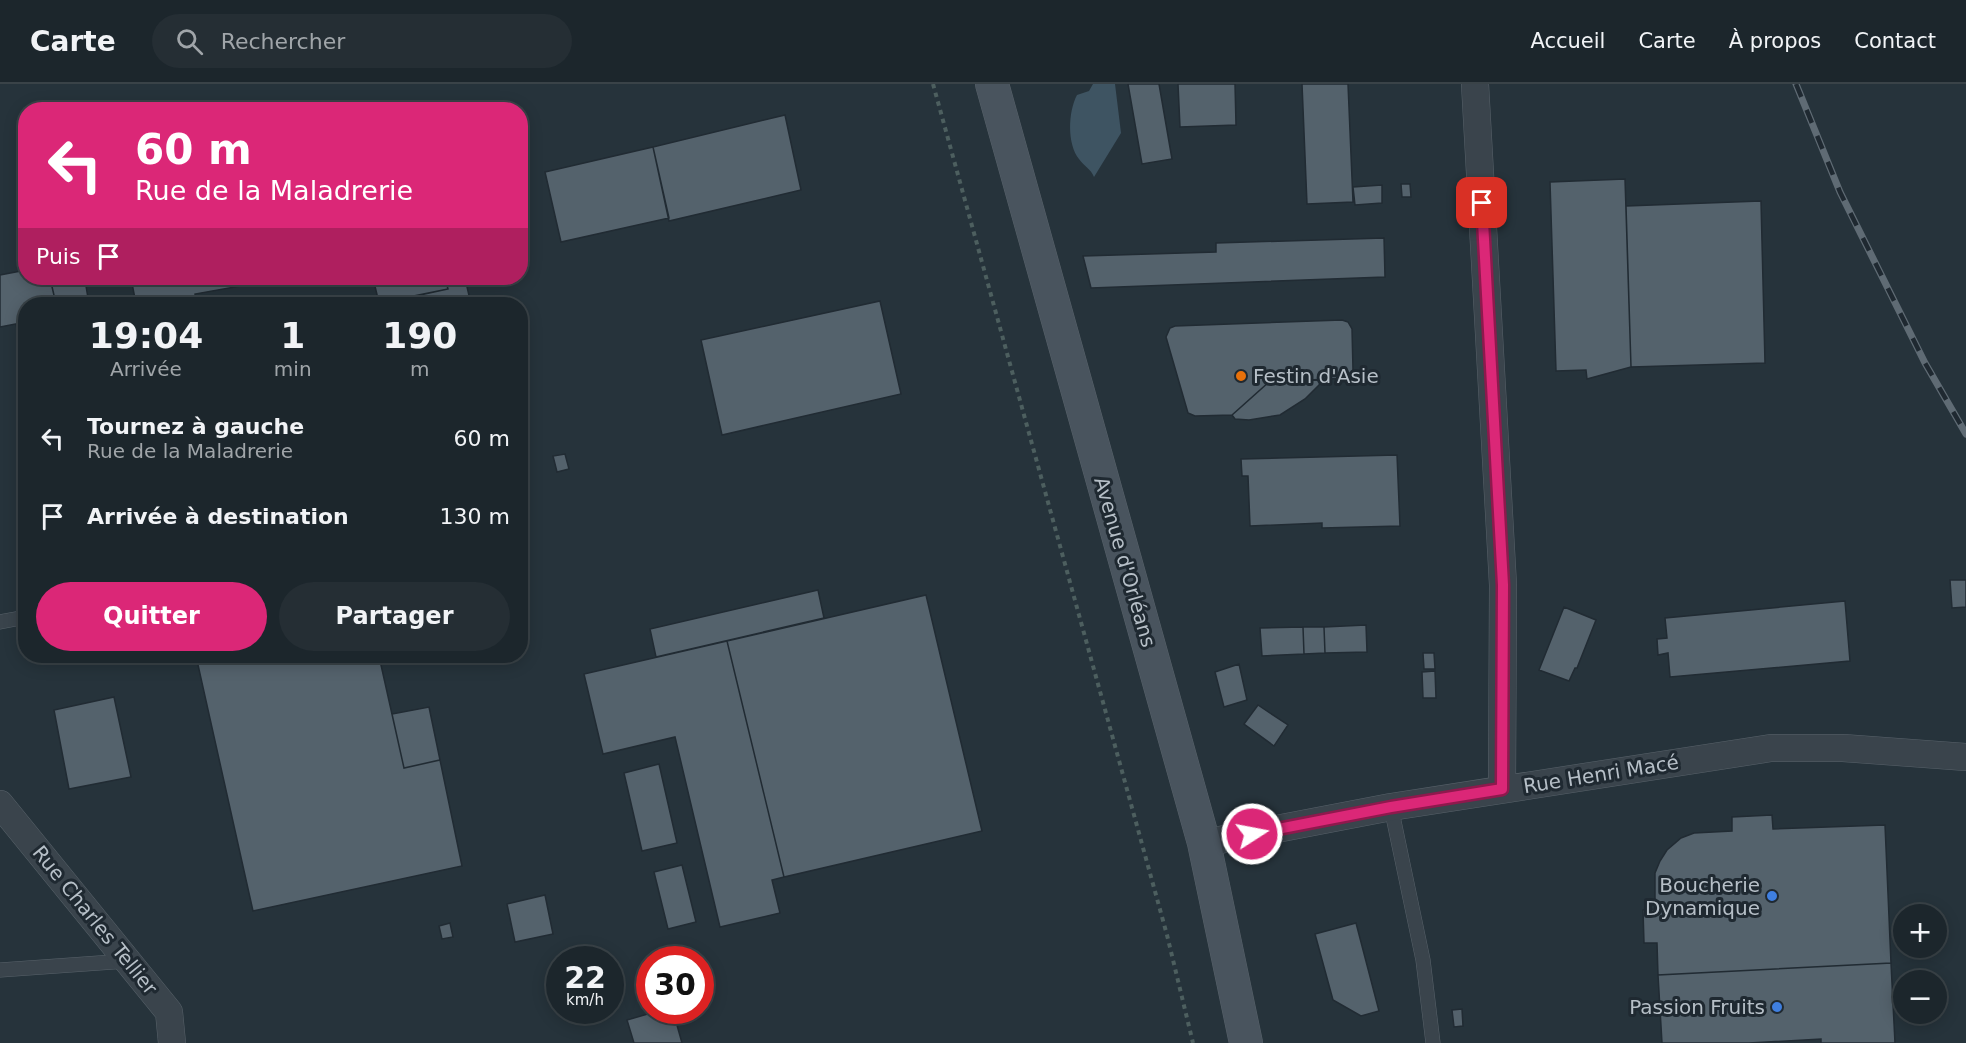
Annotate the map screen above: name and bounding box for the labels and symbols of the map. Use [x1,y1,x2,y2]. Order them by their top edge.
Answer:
pin [1456,177,1507,228]
place label: Festin d'Asie [1253,364,1379,388]
marker: Festin d'Asie [1234,369,1248,383]
street label: Avenue d'Orléans [1089,474,1161,650]
street label: Rue Henri Macé [1521,750,1681,798]
position arrow [1220,802,1284,866]
street label: Rue Charles Tellier [28,841,163,1000]
place label: Boucherie Dynamique [1645,873,1760,920]
marker: Boucherie Dynamique [1765,889,1779,903]
speed limit sign: 30 [636,946,714,1024]
place label: Passion Fruits [1629,995,1765,1019]
marker: Passion Fruits [1770,1000,1784,1014]

